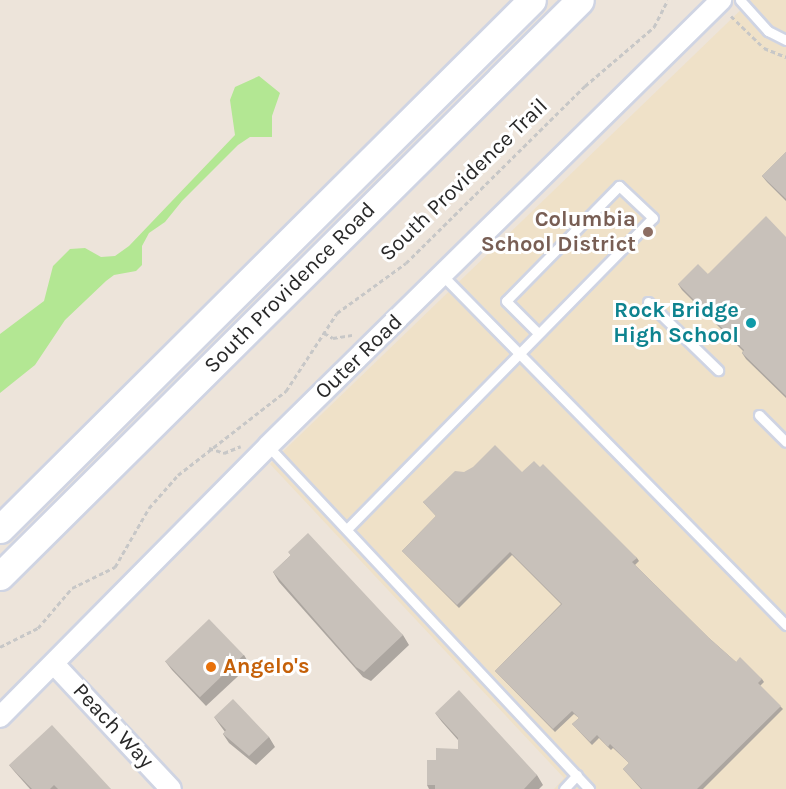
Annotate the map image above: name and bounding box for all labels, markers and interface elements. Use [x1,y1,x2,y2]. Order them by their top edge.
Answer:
street label: South Providence Trail [375,93,553,267]
street label: South Providence Road [199,197,381,379]
place label: Columbia School District [481,206,636,258]
marker: Columbia School District [641,225,655,239]
place label: Rock Bridge High School [613,297,739,348]
street label: Outer Road [310,309,408,405]
marker: Rock Bridge High School [744,316,758,330]
place label: Angelo's [223,654,310,680]
marker: Angelo's [204,660,218,674]
street label: Peach Way [67,678,159,774]

